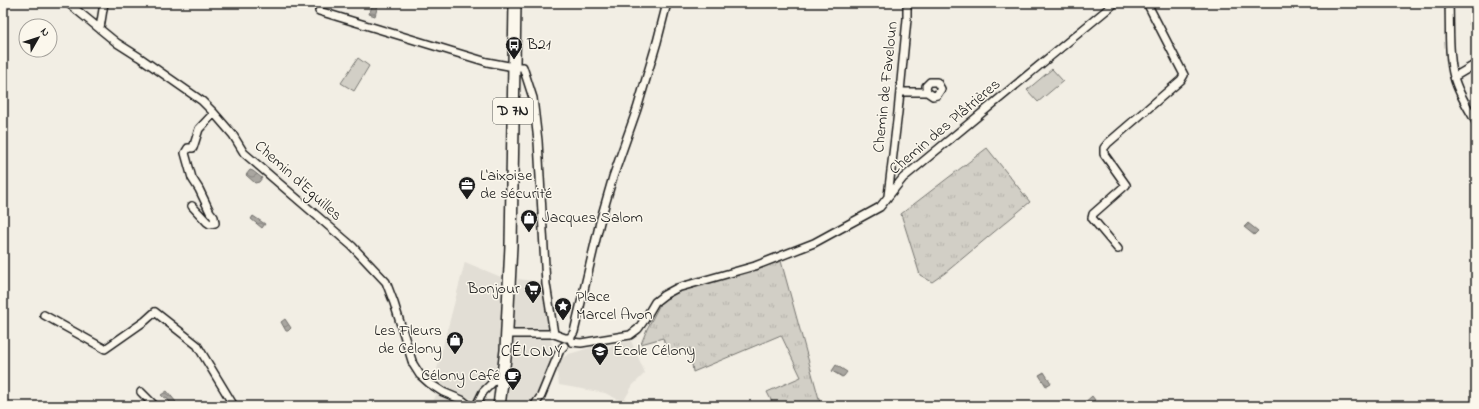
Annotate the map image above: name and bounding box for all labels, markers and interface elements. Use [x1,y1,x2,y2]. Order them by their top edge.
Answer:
north arrow [18,18,58,58]
street label: Chemin de Faveloun [867,20,905,154]
text: N [36,24,54,40]
place label: B21 [526,33,551,57]
bus stop icon: B21 [504,35,524,60]
street label: Chemin des Plâtrières [884,73,1006,181]
road number: D 7N [493,98,533,124]
street label: Chemin d'Eguilles [249,135,347,227]
place label: L'aixoise de sécurité [480,164,553,206]
office icon: L'aixoise de sécurité [457,175,477,200]
place label: Jacques Salom [542,206,643,230]
shop icon: Jacques Salom [519,208,539,233]
place label: Bonjour [466,277,520,301]
supermarket icon: Bonjour [523,279,543,304]
place label: Place Marcel Avon [576,285,653,327]
place icon: Place Marcel Avon [553,296,573,321]
place label: Les Fleurs de Celony [374,319,442,361]
shop icon: Les Fleurs de Celony [445,330,465,355]
district label: CÉLONY [501,339,563,364]
place label: École Célony [613,339,695,363]
school or university icon: École Célony [590,341,610,366]
place label: Célony Café [421,364,501,388]
cafe icon: Célony Café [503,366,523,391]

